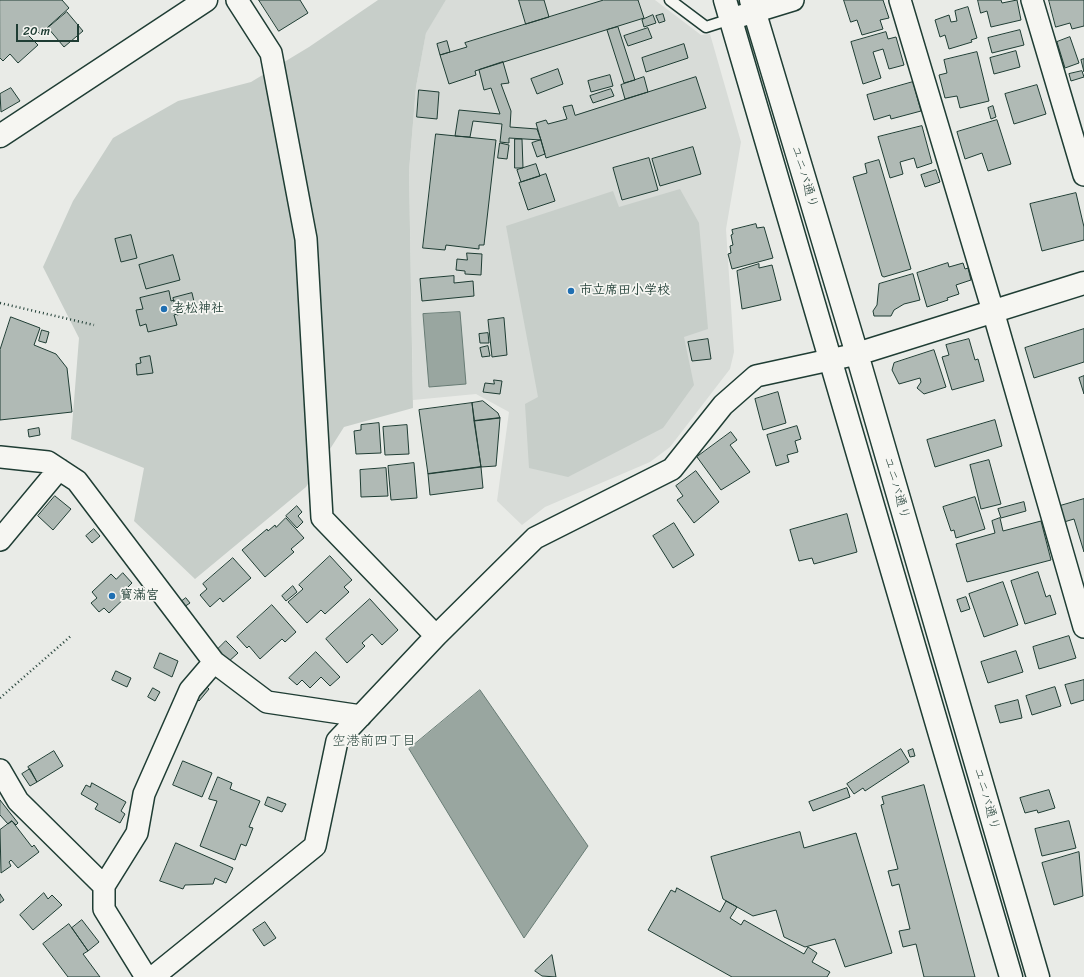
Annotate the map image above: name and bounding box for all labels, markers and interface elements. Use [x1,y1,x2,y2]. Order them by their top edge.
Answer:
scale bar [18,16,81,42]
text: 20 m [23,20,50,42]
street label: ユニバ通り [787,144,821,210]
place label: 市立席田小学校 [579,283,670,299]
marker: 市立席田小学校 [566,286,576,296]
place label: 老松神社 [172,301,224,317]
marker: 老松神社 [159,304,169,314]
street label: ユニバ通り [880,455,912,521]
place label: 寳滿宮 [120,588,159,604]
marker: 寳滿宮 [107,591,117,601]
district label: 空港前四丁目 [332,733,416,749]
street label: ユニバ通り [970,766,1002,832]

